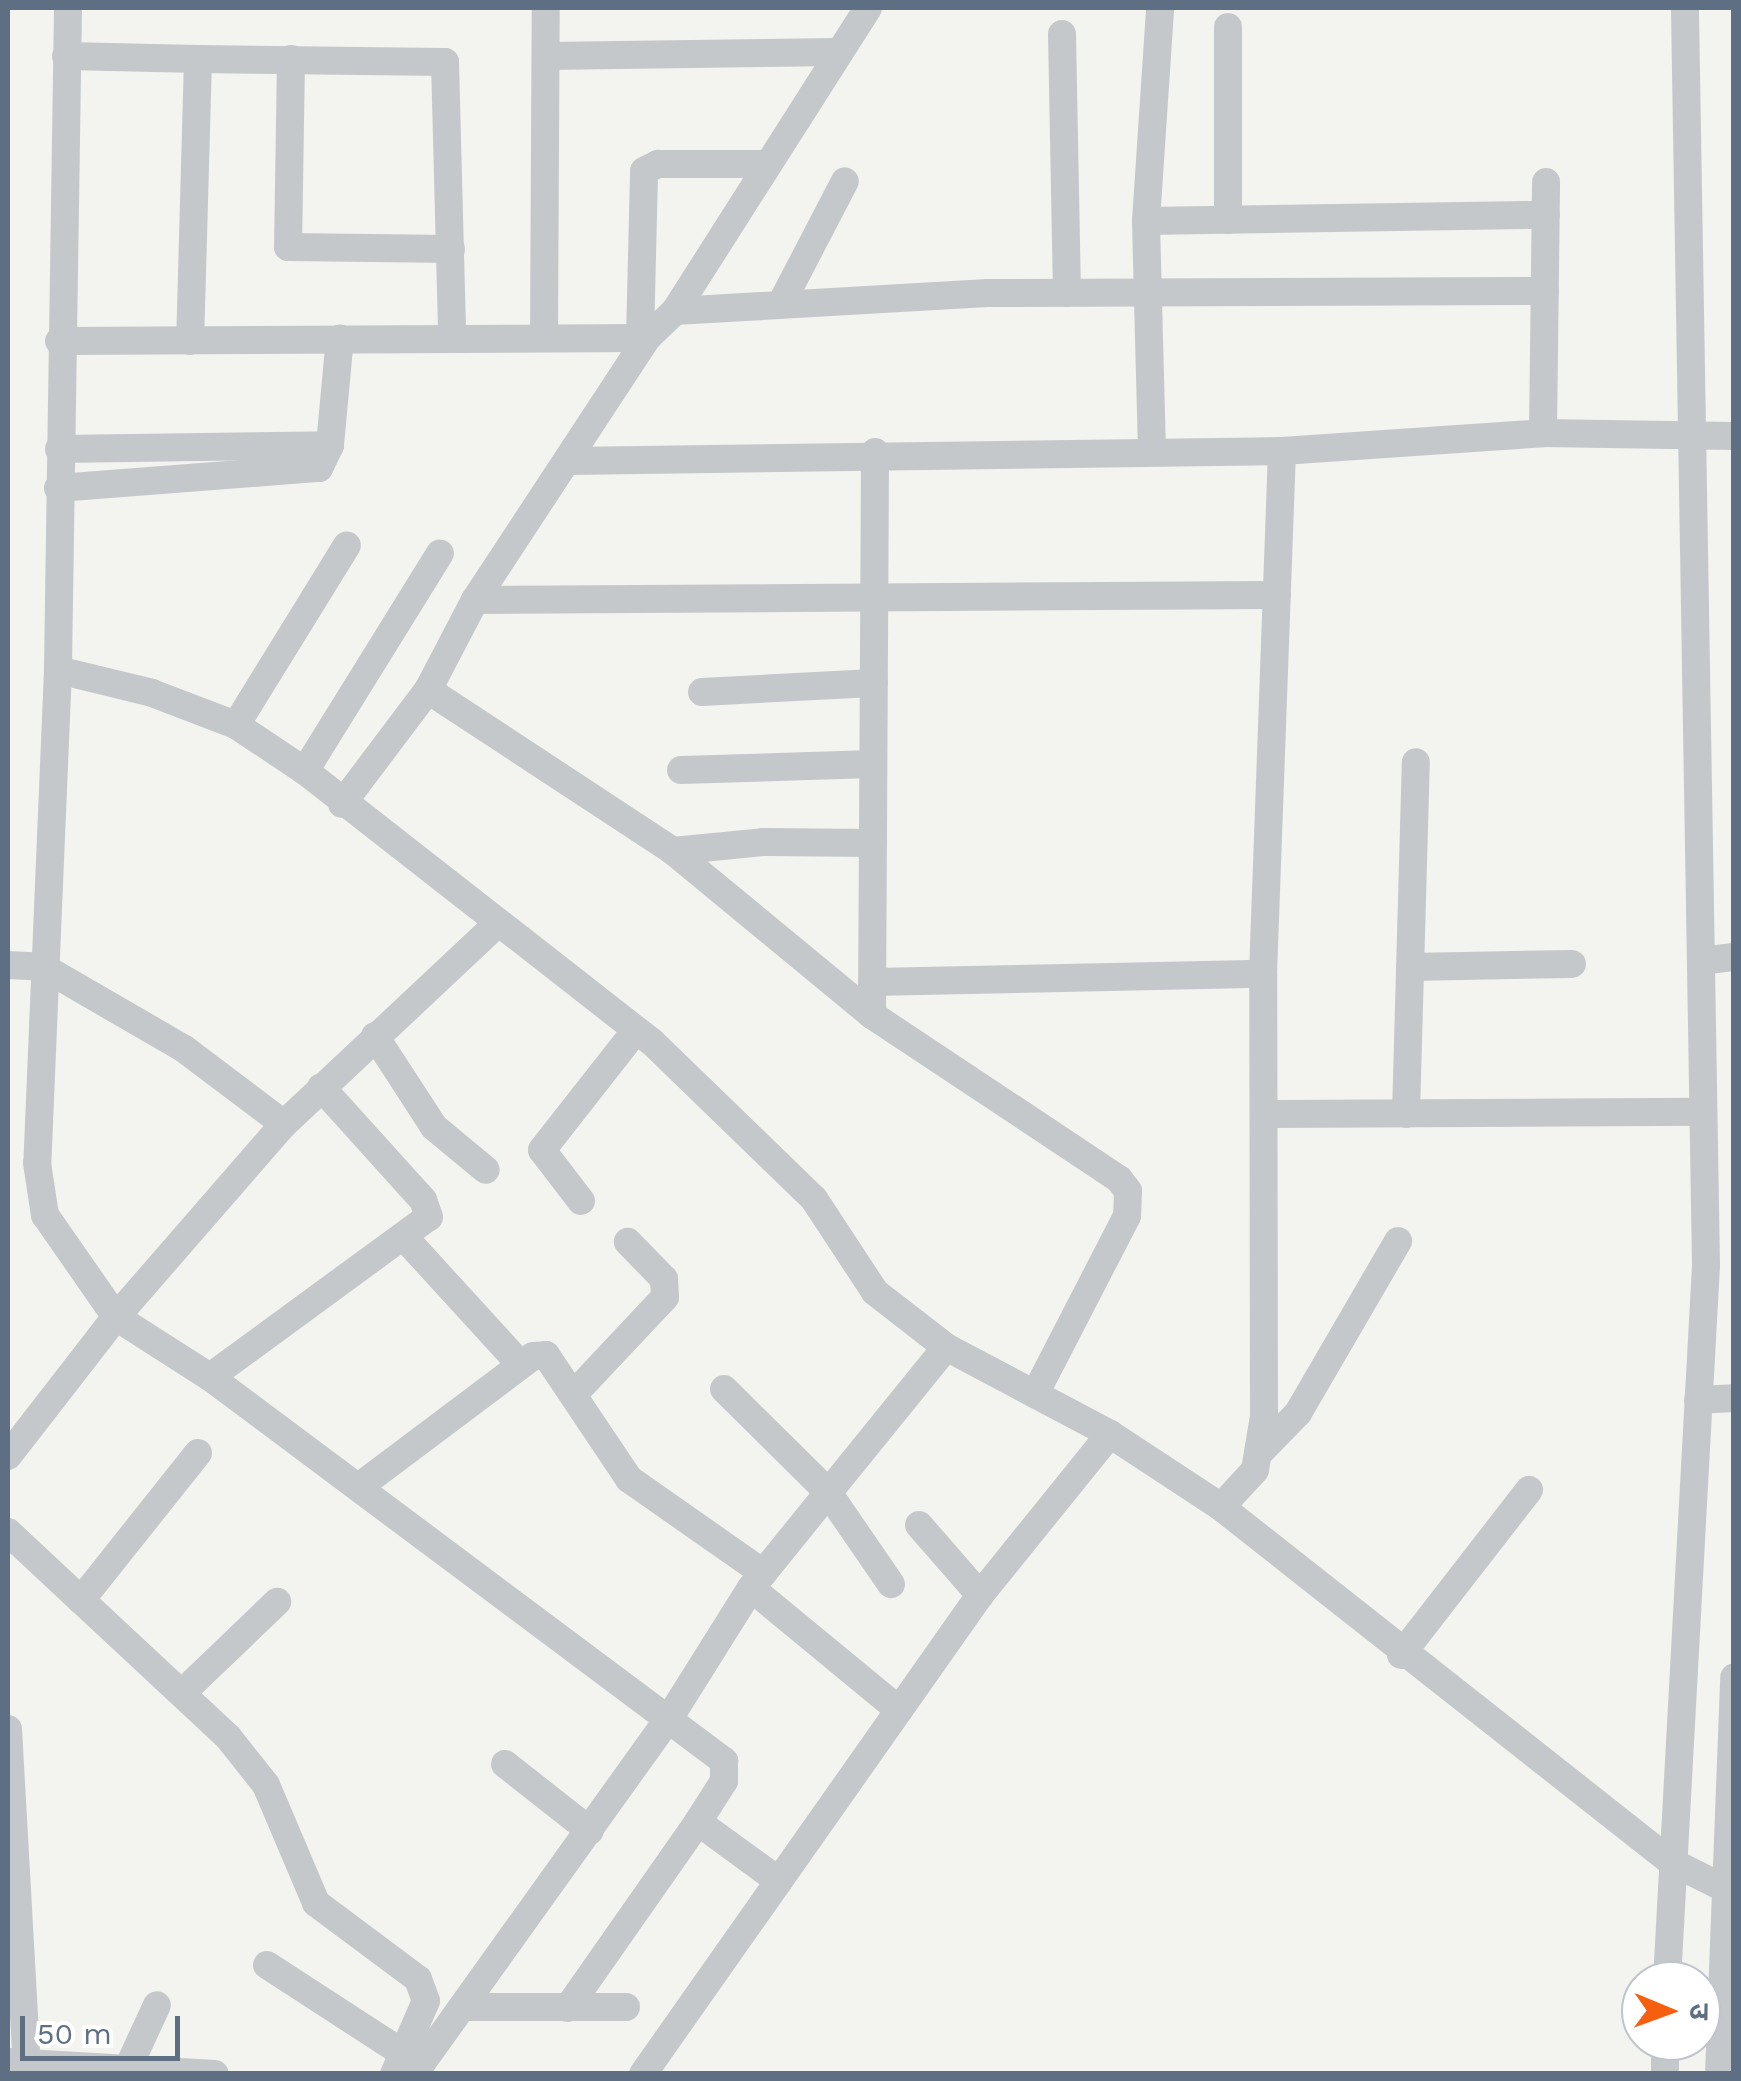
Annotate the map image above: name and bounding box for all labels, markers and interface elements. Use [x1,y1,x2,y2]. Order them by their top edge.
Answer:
north arrow [1621,1961,1721,2061]
scale bar [25,1996,185,2058]
text: उ [1683,2003,1716,2020]
text: 50 m [37,2016,112,2051]

